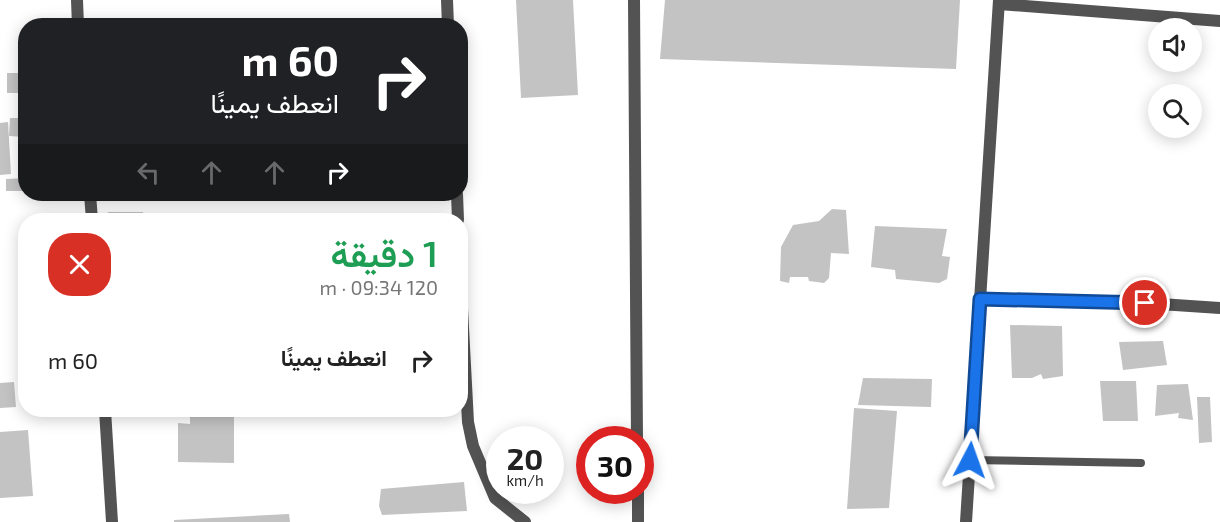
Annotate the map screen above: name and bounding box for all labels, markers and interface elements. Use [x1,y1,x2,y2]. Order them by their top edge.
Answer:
map controls [1148,18,1202,138]
button: sound [1148,18,1202,72]
text: 60 m [242,34,339,84]
icon: right [360,42,438,120]
button: search [1148,84,1202,138]
text: انعطف يمينًا [210,86,339,118]
icon: left [132,156,165,189]
icon: ahead [195,156,228,189]
icon: ahead [258,156,291,189]
icon: right [321,156,354,189]
text: 1 دقيقة [331,231,438,274]
button: close [48,233,111,296]
text: 120 m · 09:34 [319,275,438,299]
pin [1119,277,1170,328]
icon: arrive [1128,286,1161,319]
text: انعطف يمينًا [281,344,387,370]
icon: right [405,344,438,377]
text: 60 m [48,347,98,373]
speed limit sign: 30 [576,426,654,504]
position arrow [938,428,1002,492]
text: 20 [507,440,543,476]
text: km/h [506,471,544,489]

